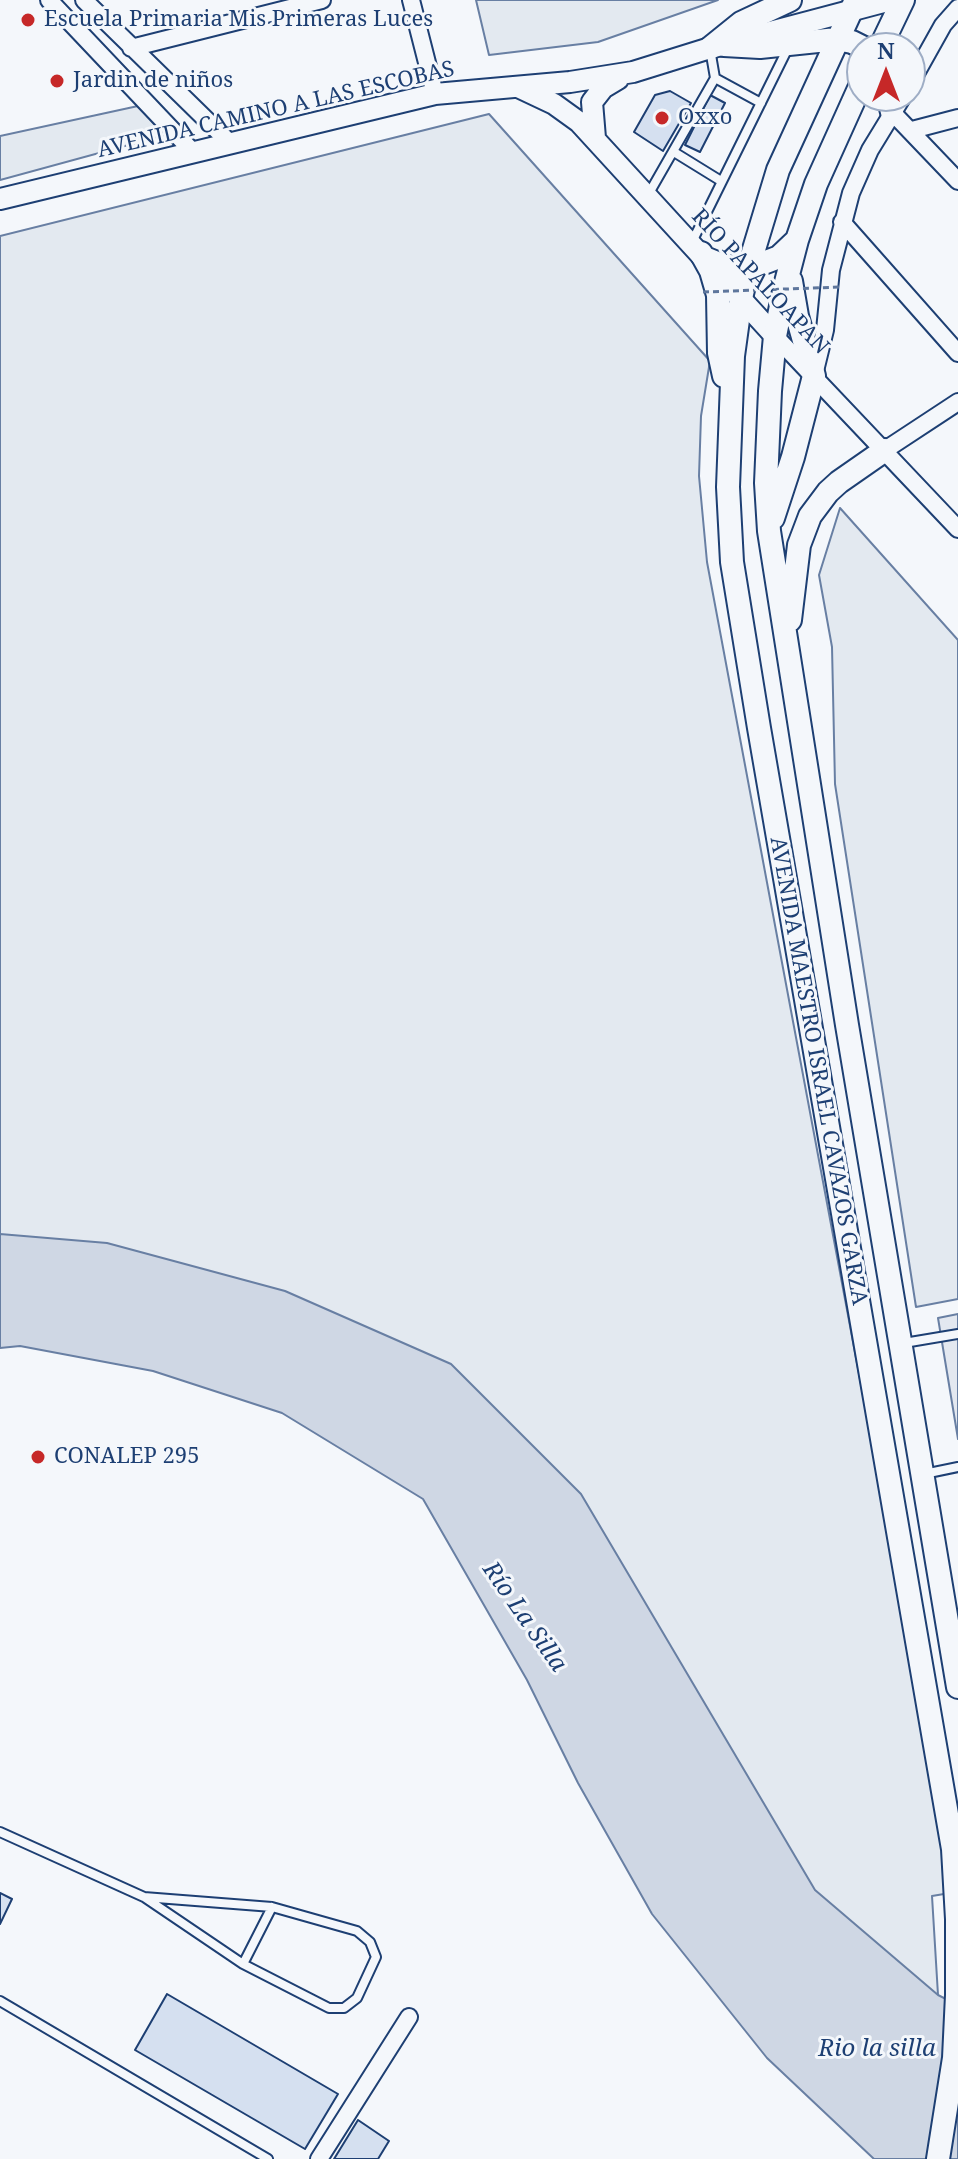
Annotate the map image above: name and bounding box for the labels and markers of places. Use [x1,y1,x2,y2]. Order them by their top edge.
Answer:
place label: Escuela Primaria Mis Primeras Luces [44,7,433,33]
marker: Escuela Primaria Mis Primeras Luces [19,11,37,29]
place label: Jardin de niños [73,68,233,94]
marker: Jardin de niños [48,72,66,90]
place label: Oxxo [678,105,732,131]
marker: Oxxo [653,109,671,127]
place label: CONALEP 295 [54,1444,199,1470]
marker: CONALEP 295 [29,1448,47,1466]

